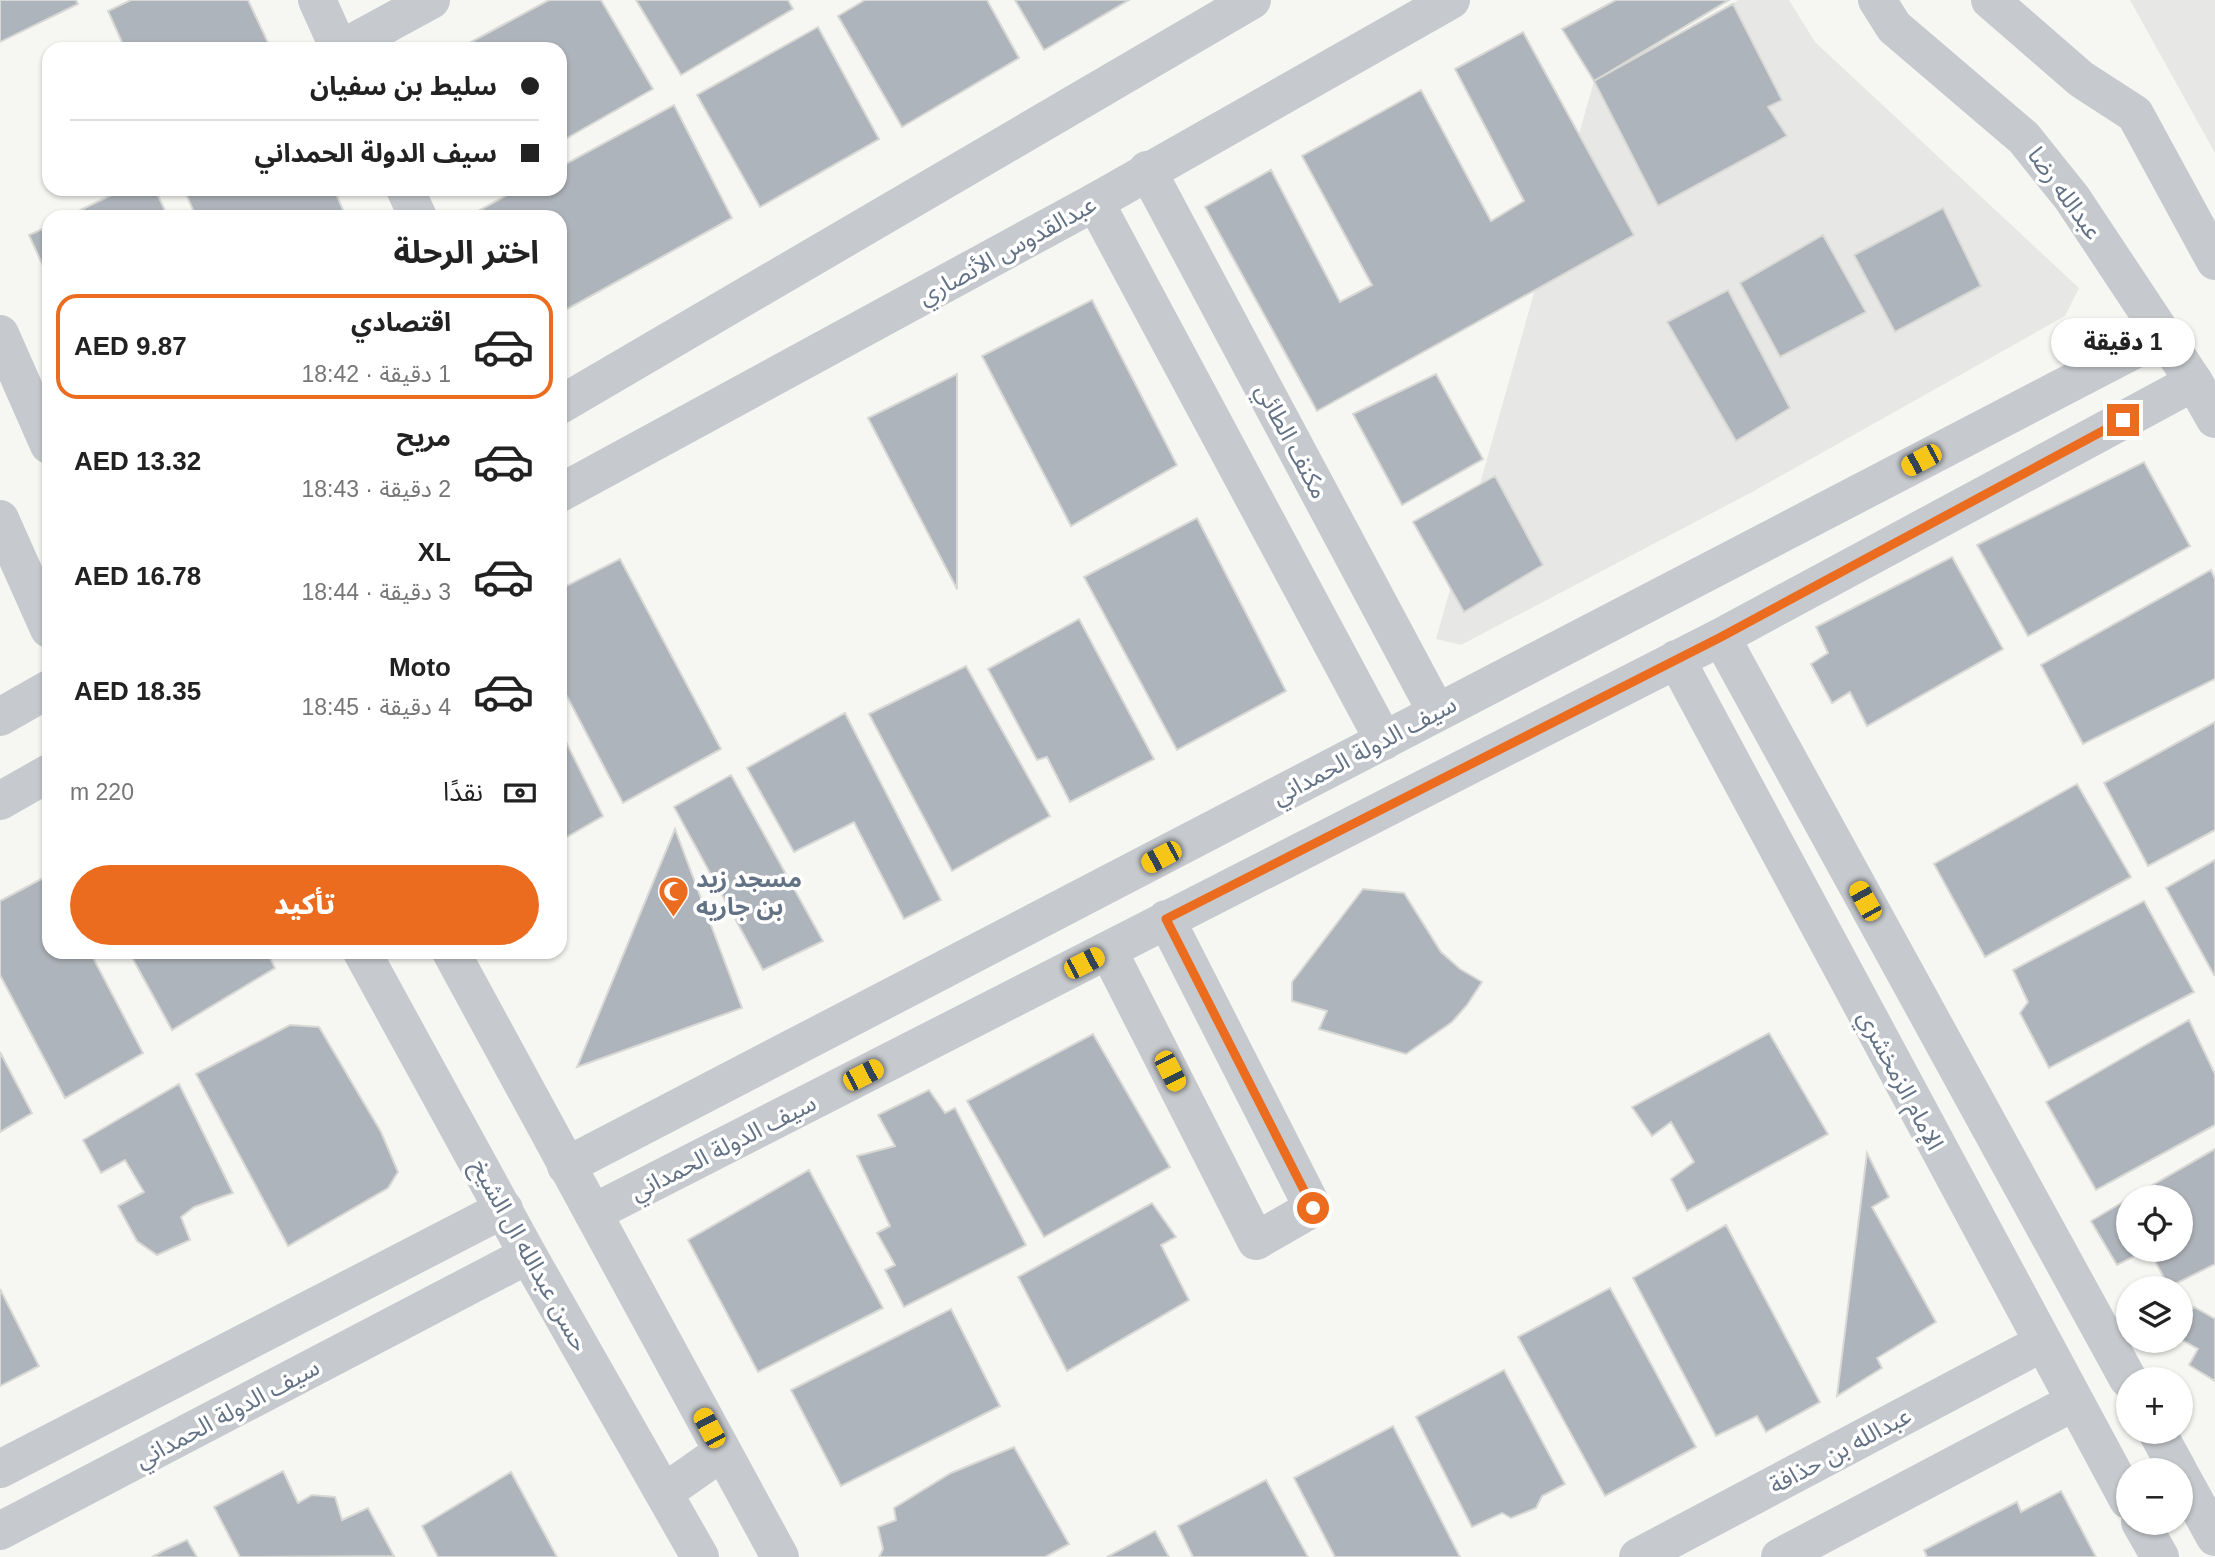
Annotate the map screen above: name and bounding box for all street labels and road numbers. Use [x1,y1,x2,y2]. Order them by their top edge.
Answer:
street label: عبدالله رضا [2022,142,2107,245]
street label: عبدالقدوس الأنصاري [913,190,1103,315]
street label: مكنف الطائي [1246,379,1334,506]
street label: سيف الدولة الحمداني [1267,690,1463,815]
street label: الإمام الزمخشري [1848,1006,1949,1157]
street label: سيف الدولة الحمداني [626,1089,823,1210]
street label: حسن عبدالله ال الشيخ [463,1154,594,1358]
street label: سيف الدولة الحمداني [130,1353,326,1478]
street label: عبدالله بن حذافة [1765,1401,1915,1499]

